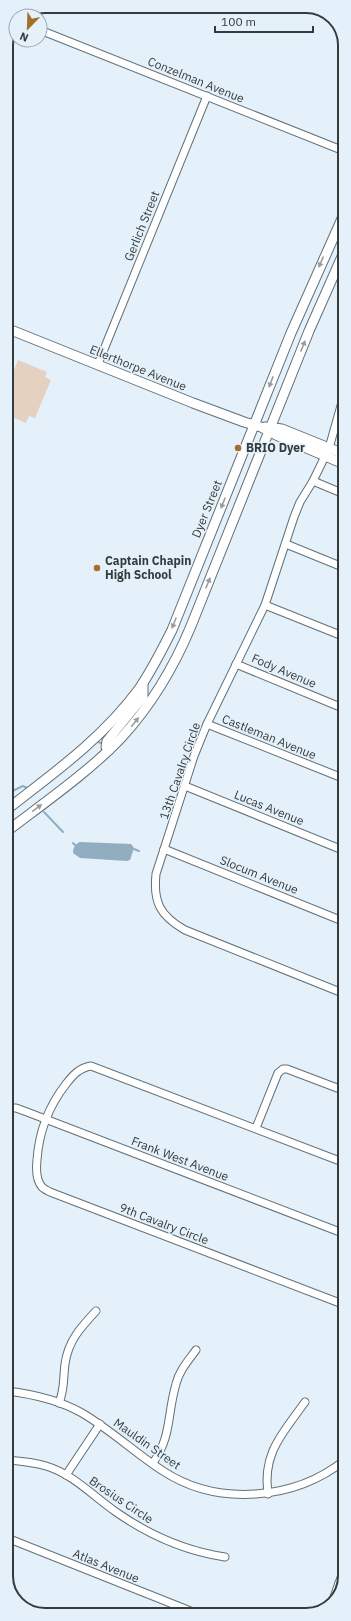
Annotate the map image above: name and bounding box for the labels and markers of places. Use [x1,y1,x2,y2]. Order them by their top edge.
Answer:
place label: BRIO Dyer [246,440,305,455]
marker: BRIO Dyer [233,443,243,453]
place label: Captain Chapin High School [105,553,191,582]
marker: Captain Chapin High School [92,563,102,573]

